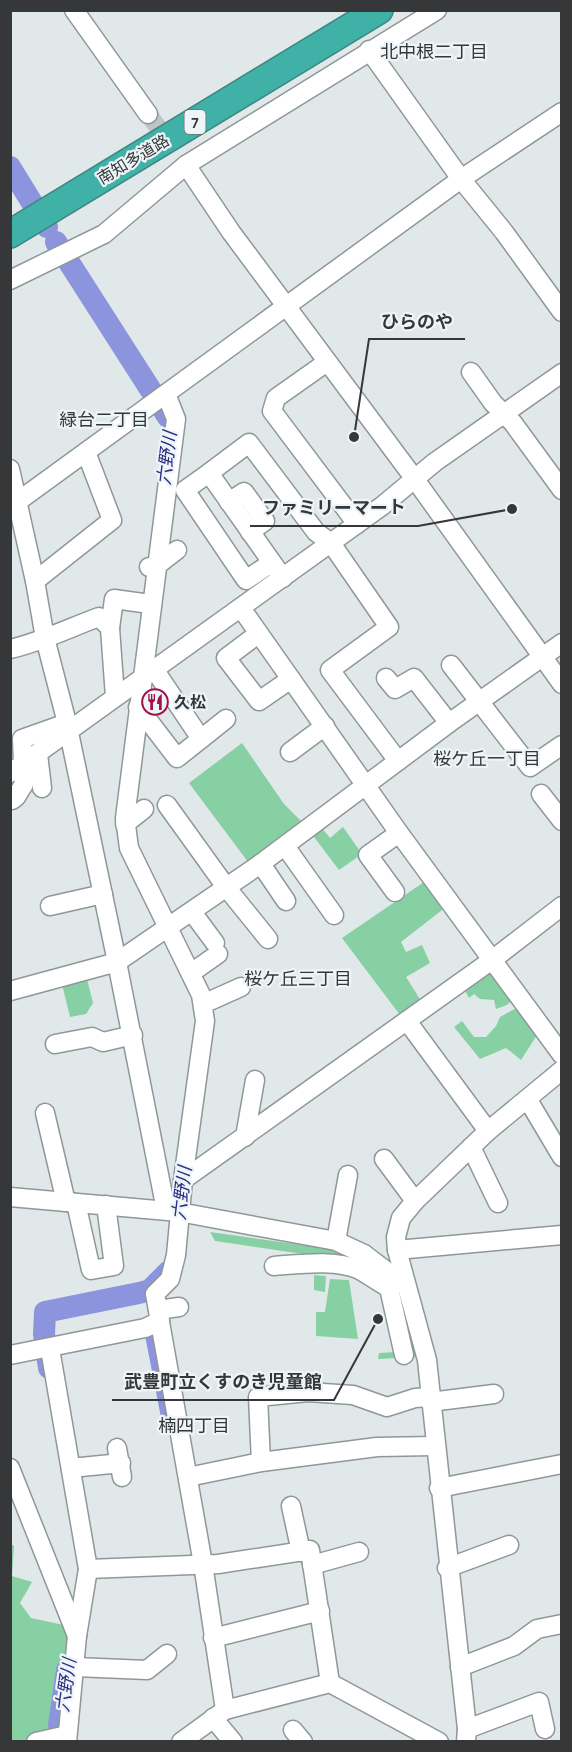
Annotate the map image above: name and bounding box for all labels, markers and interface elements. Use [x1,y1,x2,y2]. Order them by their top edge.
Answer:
district label: 北中根二丁目 [380,39,488,63]
road number: 7 [184,110,206,134]
street label: 南知多道路 [93,129,173,189]
callout: ひらのや [369,303,465,339]
text: ひらのや [381,309,453,333]
district label: 緑台二丁目 [59,407,149,431]
water label: 六野川 [151,428,181,486]
callout: ファミリーマート [250,490,418,526]
text: ファミリーマート [262,495,406,519]
restaurant icon: 久松 [140,687,170,717]
place label: 久松 [174,691,206,713]
district label: 桜ケ丘一丁目 [433,746,541,770]
district label: 桜ケ丘三丁目 [244,966,352,990]
water label: 六野川 [166,1163,196,1221]
callout: 武豊町立くすのき児童館 [112,1364,334,1400]
text: 武豊町立くすのき児童館 [124,1369,322,1393]
district label: 楠四丁目 [158,1413,230,1437]
water label: 六野川 [49,1655,81,1713]

